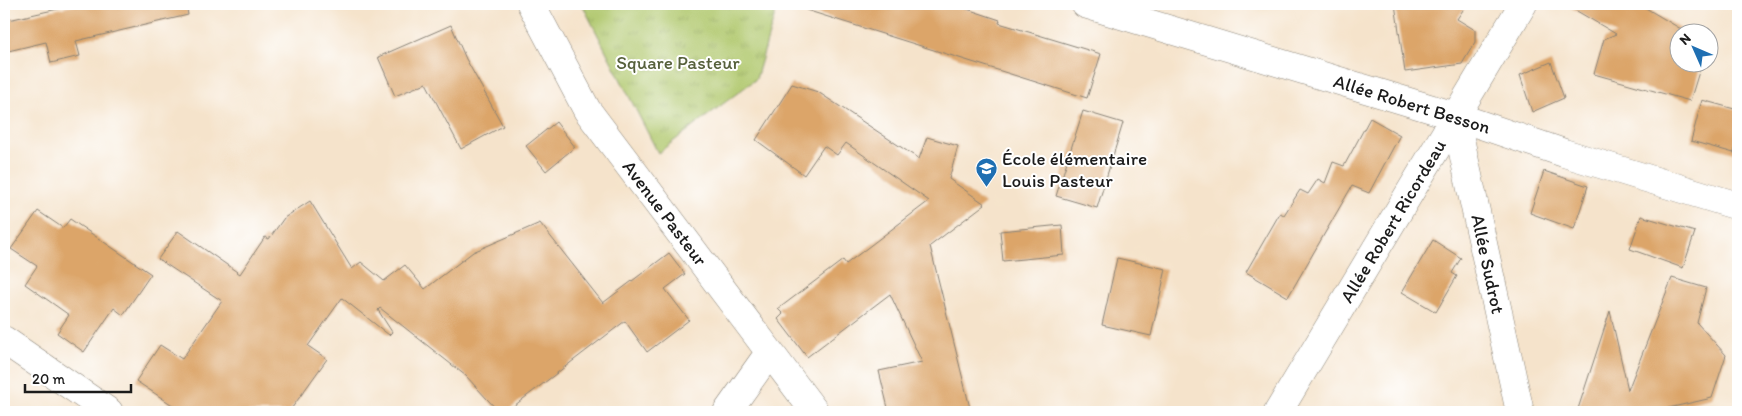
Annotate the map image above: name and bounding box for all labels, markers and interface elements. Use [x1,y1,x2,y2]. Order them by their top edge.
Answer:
north arrow [1670,22,1720,72]
text: N [1676,30,1695,49]
park label: Square Pasteur [616,51,741,74]
street label: Allée Robert Besson [1331,69,1493,139]
street label: Allée Robert Ricordeau [1335,135,1451,307]
place label: École élémentaire Louis Pasteur [1002,147,1147,192]
street label: Avenue Pasteur [618,156,713,271]
school or university icon: École élémentaire Louis Pasteur [974,157,998,188]
street label: Allée Sudrot [1466,212,1510,316]
scale bar [25,361,131,393]
text: 20 m [32,370,66,388]

